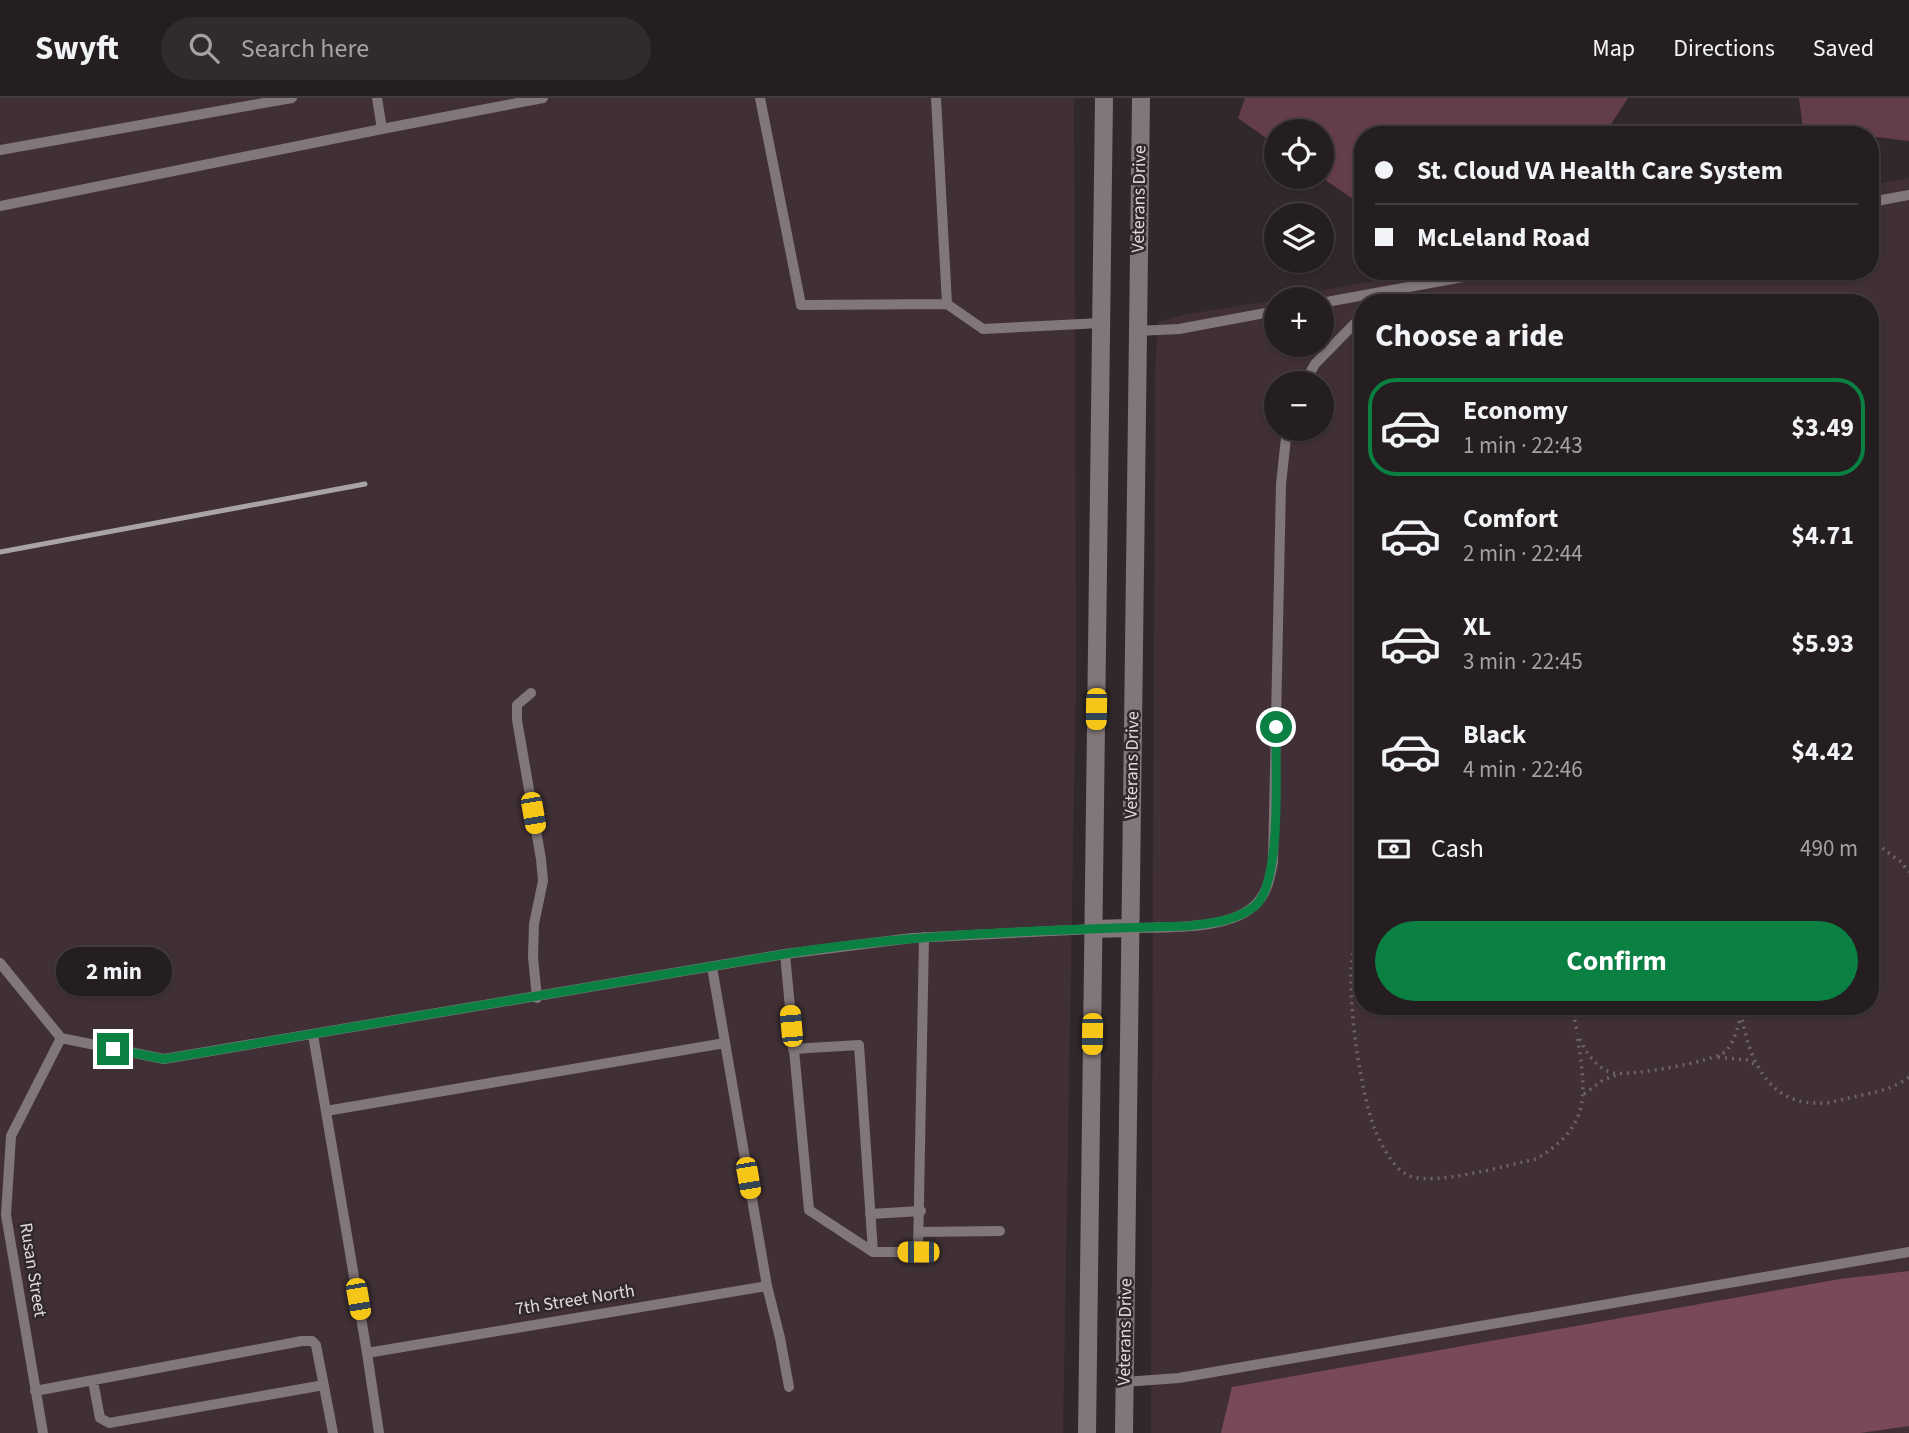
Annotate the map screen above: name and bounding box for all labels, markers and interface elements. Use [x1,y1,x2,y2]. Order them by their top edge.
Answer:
search box [161,17,651,80]
text: Swyft [35,25,119,72]
icon: search [185,29,223,67]
text: Search here [241,30,369,67]
text: Map [1592,31,1635,66]
text: Directions [1673,31,1775,66]
text: Saved [1813,31,1874,66]
map controls [1264,119,1334,441]
button: locate [1264,119,1334,189]
street label: Veterans Drive [1126,145,1152,253]
text: St. Cloud VA Health Care System [1417,152,1783,189]
button: layers [1264,203,1334,273]
text: McLeland Road [1417,219,1590,256]
button: + [1264,287,1334,357]
text: Choose a ride [1375,313,1564,359]
button: − [1264,371,1334,441]
text: Economy [1463,392,1568,429]
icon: car [1379,396,1442,459]
text: $3.49 [1791,409,1854,446]
text: 1 min · 22:43 [1463,429,1583,462]
text: Comfort [1463,500,1558,537]
icon: car [1379,504,1442,567]
text: $4.71 [1791,517,1854,554]
text: 2 min · 22:44 [1463,537,1583,570]
text: XL [1463,608,1491,645]
icon: car [1379,612,1442,675]
text: $5.93 [1791,625,1854,662]
text: 3 min · 22:45 [1463,645,1583,678]
car [1086,688,1107,730]
street label: Veterans Drive [1119,711,1145,819]
route start [1260,711,1292,743]
text: Black [1463,716,1526,753]
icon: car [1379,720,1442,783]
text: $4.42 [1791,733,1854,770]
text: 4 min · 22:46 [1463,753,1583,786]
car [520,790,547,836]
icon: cash [1375,830,1413,868]
text: Cash [1431,830,1484,867]
text: 490 m [1800,832,1858,865]
button: Confirm [1375,921,1858,1001]
callout: 2 min [55,948,171,996]
text: 2 min [86,955,142,988]
car [779,1004,804,1048]
car [1082,1013,1103,1055]
route end [97,1033,129,1065]
car [735,1155,762,1201]
street label: Rusan Street [13,1221,53,1319]
car [898,1242,940,1263]
car [345,1276,372,1322]
street label: 7th Street North [513,1278,637,1322]
street label: Veterans Drive [1112,1278,1138,1386]

